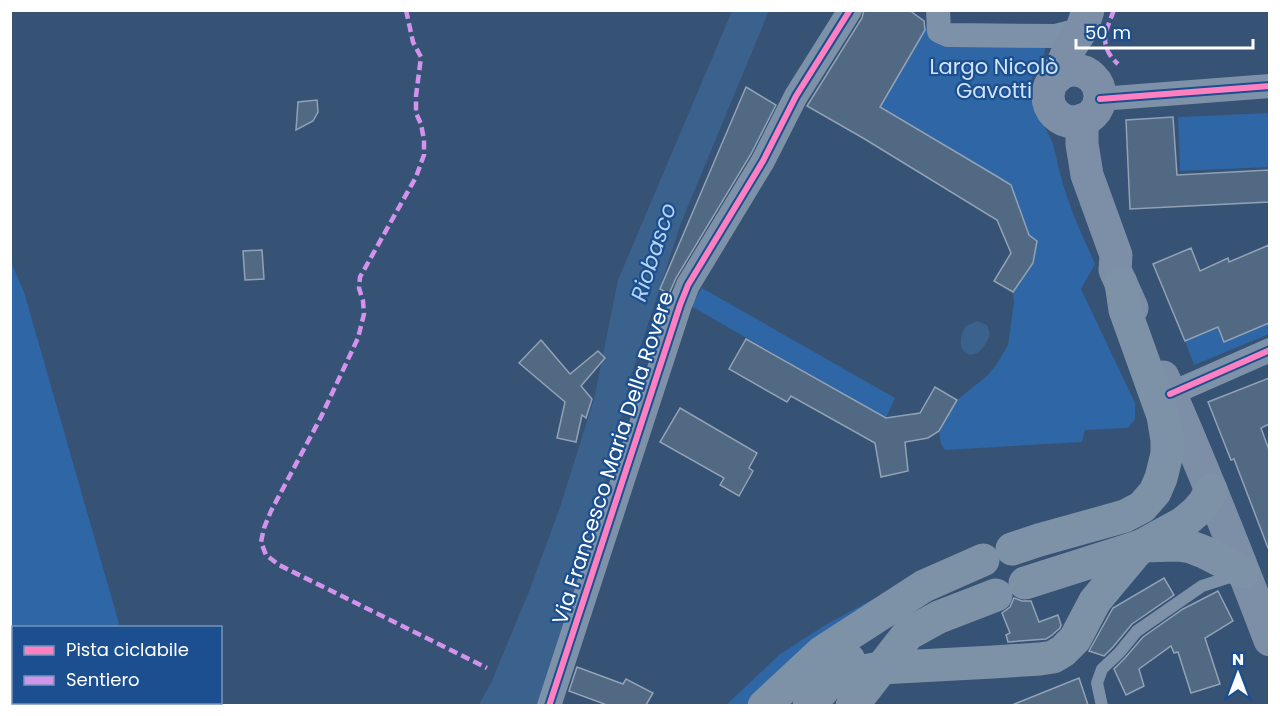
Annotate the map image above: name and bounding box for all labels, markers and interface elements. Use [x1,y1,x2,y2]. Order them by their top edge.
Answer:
scale bar [1076,12,1253,50]
text: 50 m [1085,20,1131,45]
park label: Largo Nicolò Gavotti [929,52,1059,105]
water label: Riobasco [623,199,684,305]
street label: Via Francesco Maria Della Rovere [545,288,680,628]
legend [12,626,222,704]
text: Pista ciclabile [66,637,189,662]
north arrow [1208,644,1268,704]
text: N [1232,648,1244,671]
text: Sentiero [66,667,140,692]

